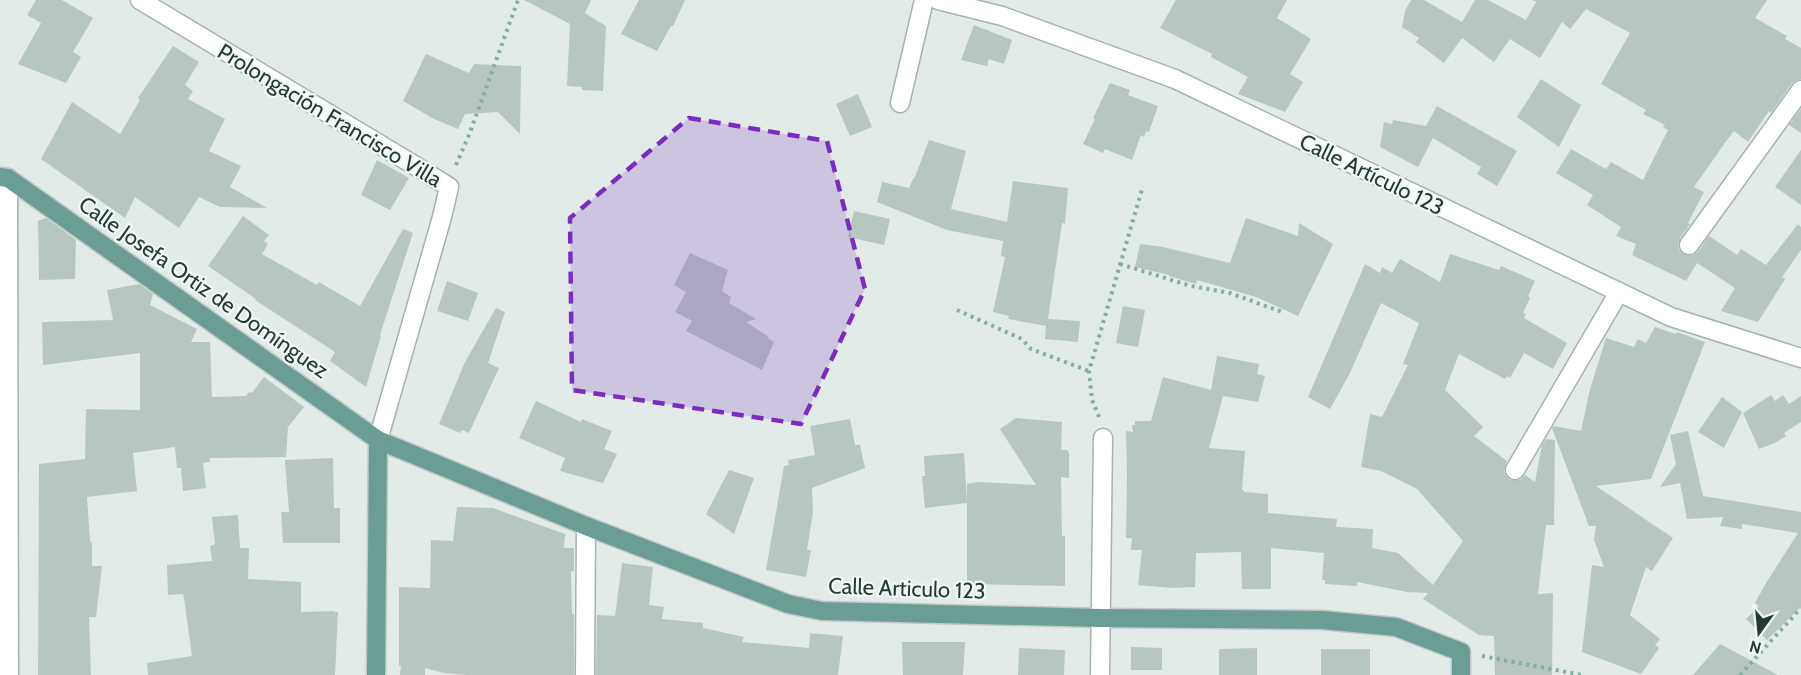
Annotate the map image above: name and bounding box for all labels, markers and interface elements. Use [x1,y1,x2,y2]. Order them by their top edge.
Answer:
street label: Prolongación Francisco Villa [213,38,447,193]
street label: Calle Artículo 123 [1295,128,1448,221]
street label: Calle Josefa Ortiz de Domínguez [74,191,334,384]
street label: Calle Articulo 123 [828,572,986,605]
north arrow [1729,603,1789,663]
text: N [1747,636,1763,658]

